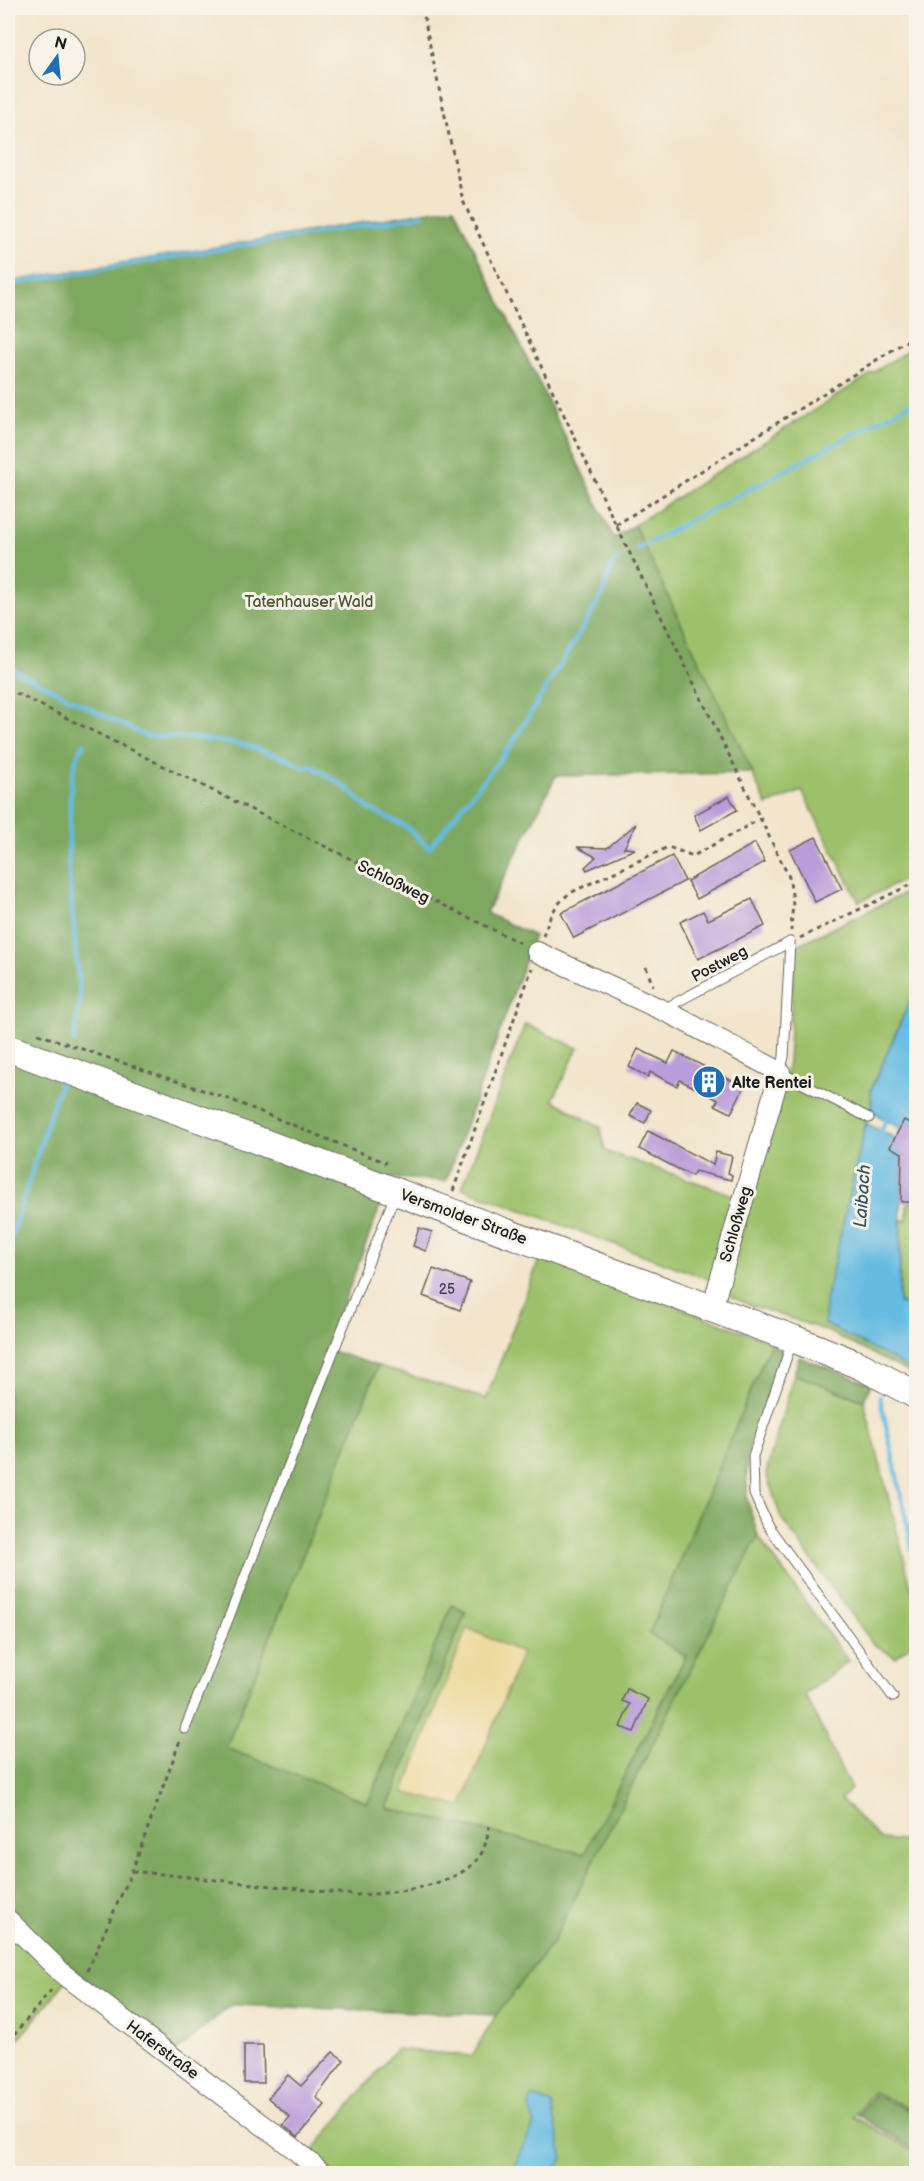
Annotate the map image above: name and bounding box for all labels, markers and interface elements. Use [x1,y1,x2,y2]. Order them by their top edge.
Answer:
north arrow [27,27,87,87]
text: N [52,33,69,55]
park label: Tatenhauser Wald [245,593,373,612]
street label: Schloßweg [354,857,432,908]
street label: Postweg [688,942,751,987]
building icon: Alte Rentei [691,1064,727,1100]
place label: Alte Rentei [731,1074,812,1093]
water label: Laibach [850,1164,875,1228]
street label: Schloßweg [717,1184,756,1264]
street label: Versmolder Straße [397,1186,530,1249]
house number: 25 [439,1281,455,1298]
street label: Haferstraße [122,2017,203,2084]

